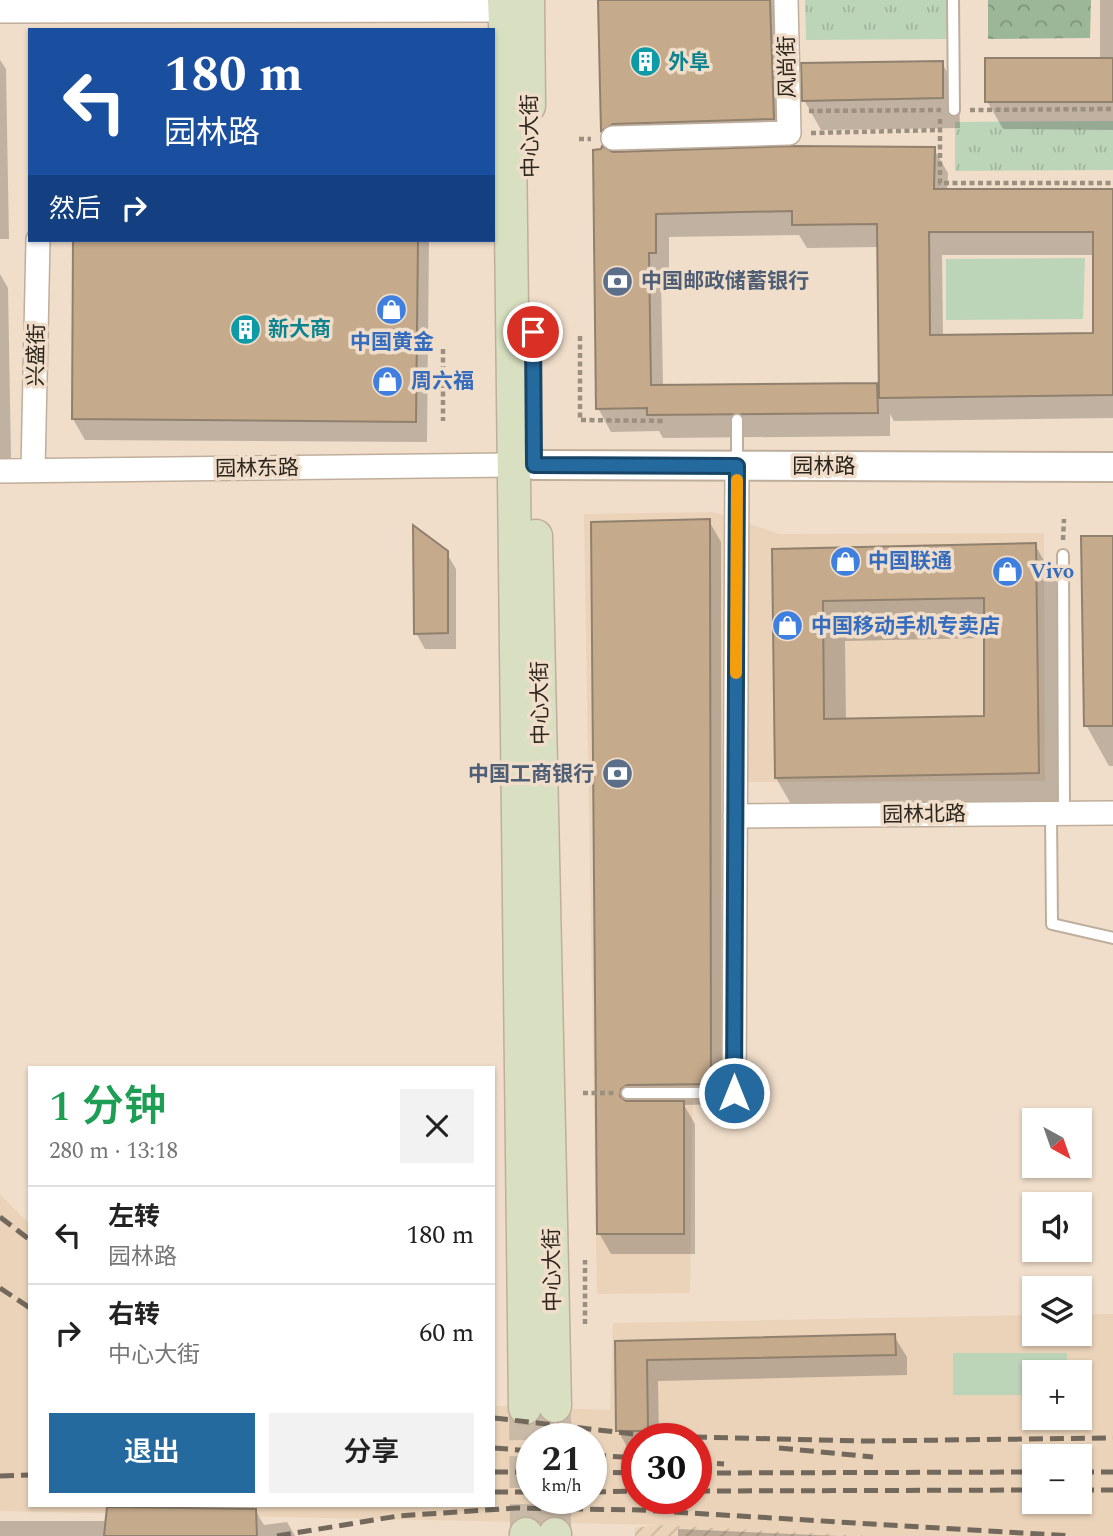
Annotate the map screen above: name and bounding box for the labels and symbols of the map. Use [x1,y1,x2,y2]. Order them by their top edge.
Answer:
street label: 风尚街 [771,35,805,99]
building icon: 外阜 [628,45,662,79]
place label: 外阜 [668,47,710,79]
street label: 中心大街 [514,94,548,178]
bank icon: 中国邮政储蓄银行 [601,264,635,298]
place label: 中国邮政储蓄银行 [641,266,809,298]
shop icon: 中国黄金 [375,293,409,327]
pin [503,302,563,362]
building icon: 新大商 [228,312,262,346]
place label: 新大商 [268,314,331,346]
street label: 兴盛街 [20,323,54,387]
place label: 中国黄金 [350,327,434,359]
shop icon: 周六福 [371,364,405,398]
place label: 周六福 [411,366,474,398]
street label: 园林路 [793,451,856,483]
street label: 园林东路 [215,452,299,486]
shop icon: 中国联通 [828,544,862,578]
place label: 中国联通 [868,546,952,578]
shop icon: Vivo [990,554,1024,588]
place label: Vivo [1030,556,1074,588]
shop icon: 中国移动手机专卖店 [771,609,805,643]
place label: 中国移动手机专卖店 [811,611,1000,643]
street label: 中心大街 [524,661,558,745]
bank icon: 中国工商银行 [600,757,634,791]
place label: 中国工商银行 [468,759,594,791]
street label: 园林北路 [882,798,966,832]
position arrow [697,1056,771,1130]
north arrow [1022,1108,1092,1178]
street label: 中心大街 [536,1228,570,1312]
speed limit sign: 30 [621,1423,712,1514]

